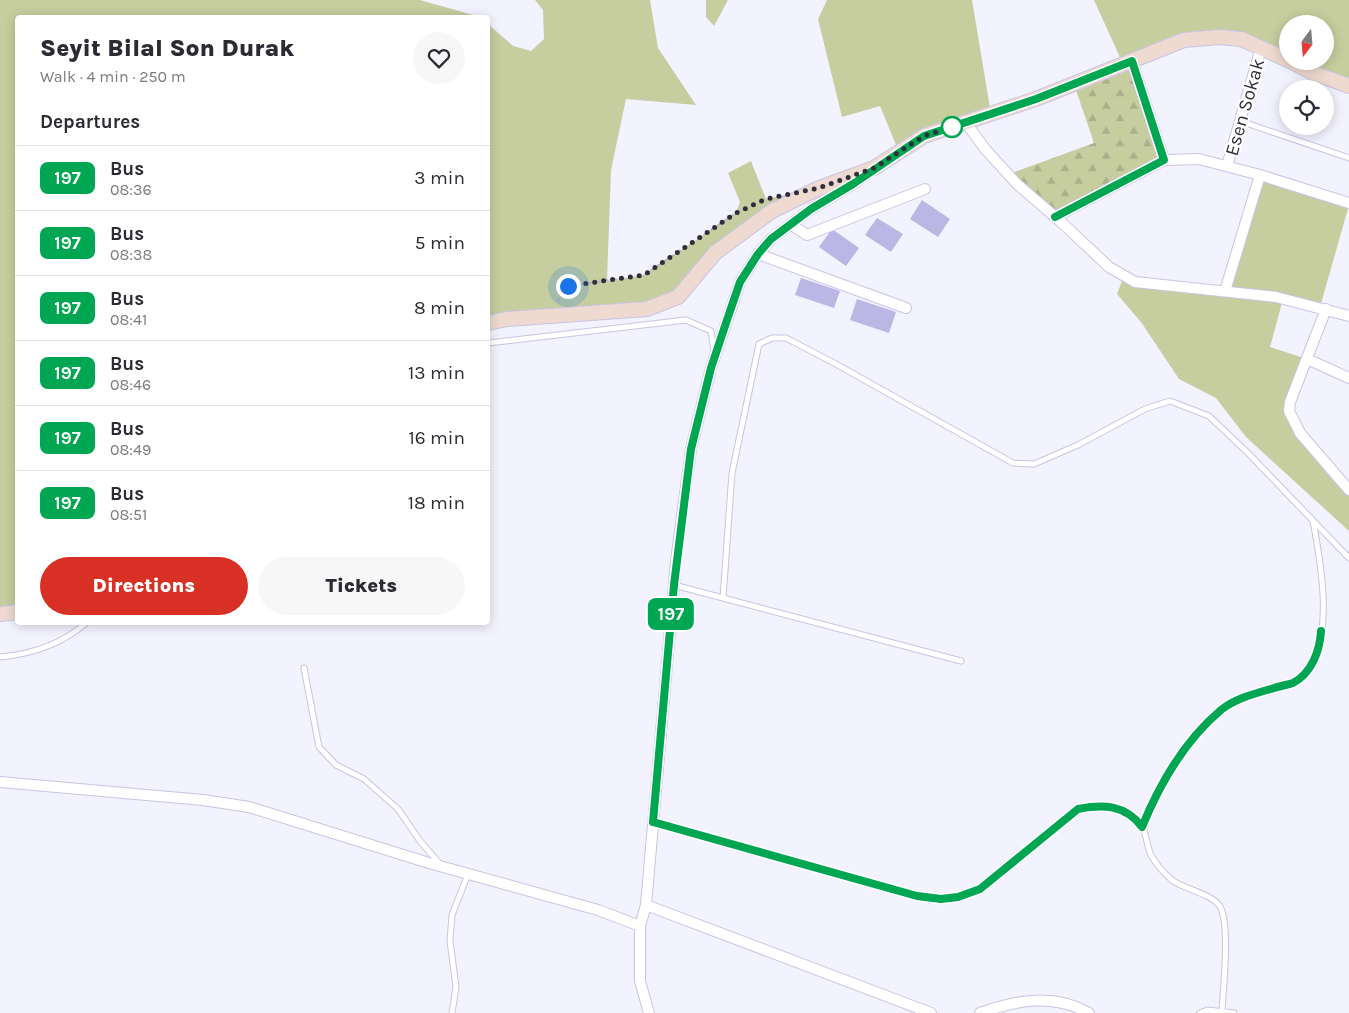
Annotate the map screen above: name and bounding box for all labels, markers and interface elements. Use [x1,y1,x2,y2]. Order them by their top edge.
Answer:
north arrow [1279,15,1334,70]
map controls [1279,15,1334,135]
button: heart [413,32,465,84]
text: Seyit Bilal Son Durak [40,34,294,62]
street label: Esen Sokak [1221,56,1269,158]
text: Walk · 4 min · 250 m [40,67,186,86]
button: locate [1279,80,1334,135]
text: Departures [40,111,140,133]
unlabelled marker [941,116,963,138]
text: Bus [110,158,144,180]
text: 197 [54,167,81,189]
text: 3 min [414,167,465,189]
text: 08:36 [110,180,152,199]
text: Bus [110,223,144,245]
text: 197 [54,232,81,254]
text: 5 min [415,232,465,254]
text: 08:38 [110,245,152,264]
your location [556,274,581,299]
text: Bus [110,288,144,310]
text: 197 [54,297,81,319]
text: 8 min [414,297,465,319]
text: 08:41 [110,310,147,329]
text: Bus [110,353,144,375]
text: 197 [54,362,81,384]
text: 13 min [408,362,465,384]
text: 08:46 [110,375,151,394]
text: Bus [110,418,144,440]
text: 197 [54,427,81,449]
text: 16 min [408,427,465,449]
text: 08:49 [110,440,151,459]
text: Bus [110,483,144,505]
text: 197 [54,492,81,514]
text: 18 min [408,492,465,514]
text: 08:51 [110,505,147,524]
button: Directions [40,557,248,615]
button: Tickets [258,557,465,615]
line badge: 197 [642,598,700,630]
text: 197 [658,603,684,625]

